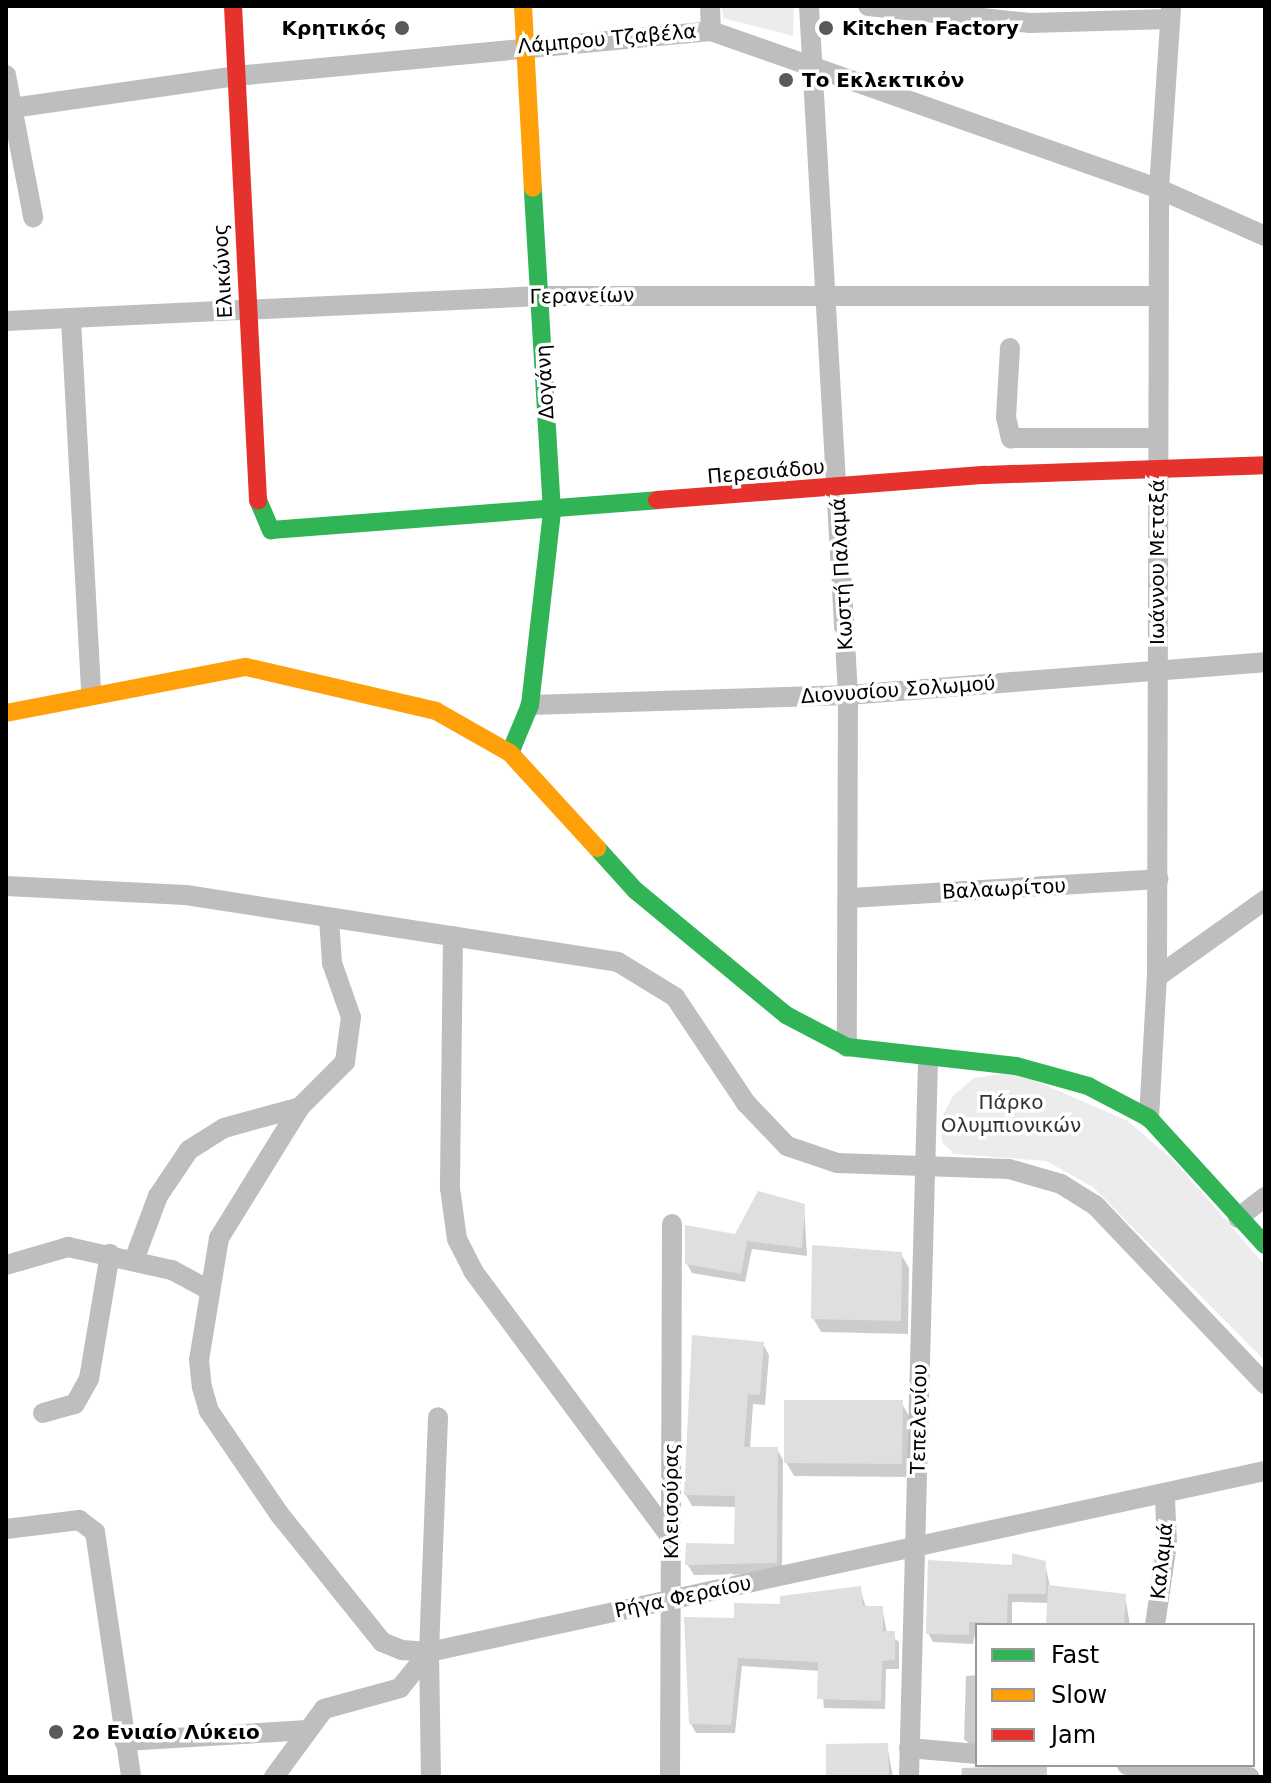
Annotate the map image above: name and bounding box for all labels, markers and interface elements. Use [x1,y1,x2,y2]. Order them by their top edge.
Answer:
place label: Κρητικός [282,16,386,40]
place label: Kitchen Factory [842,16,1019,40]
marker: Κρητικός [393,19,411,37]
street label: Λάμπρου Τζαβέλα [517,19,697,59]
marker: Kitchen Factory [817,19,835,37]
place label: Το Εκλεκτικὀν [802,68,964,92]
marker: Το Εκλεκτικὀν [777,71,795,89]
street label: Ελικώνος [209,223,237,319]
street label: Γερανείων [530,283,634,309]
street label: Δογάνη [531,344,559,420]
street label: Περεσιάδου [706,455,826,489]
street label: Ιωάννου Μεταξά [1145,479,1169,645]
street label: Κωστή Παλαμά [826,497,858,651]
street label: Διονυσίου Σολωμού [800,671,996,709]
street label: Βαλαωρίτου [941,874,1067,904]
park label: Πάρκο Ολυμπιονικών [941,1090,1081,1137]
street label: Τεπελενίου [906,1364,932,1474]
street label: Κλεισούρας [659,1443,683,1559]
street label: Καλαμά [1146,1521,1178,1601]
street label: Ρήγα Φεραίου [612,1571,754,1623]
legend [975,1623,1255,1767]
text: Fast [1051,1641,1099,1669]
text: Slow [1051,1681,1107,1709]
place label: 2ο Ενιαίο Λύκειο [72,1720,260,1744]
text: Jam [1051,1721,1096,1749]
marker: 2ο Ενιαίο Λύκειο [47,1723,65,1741]

